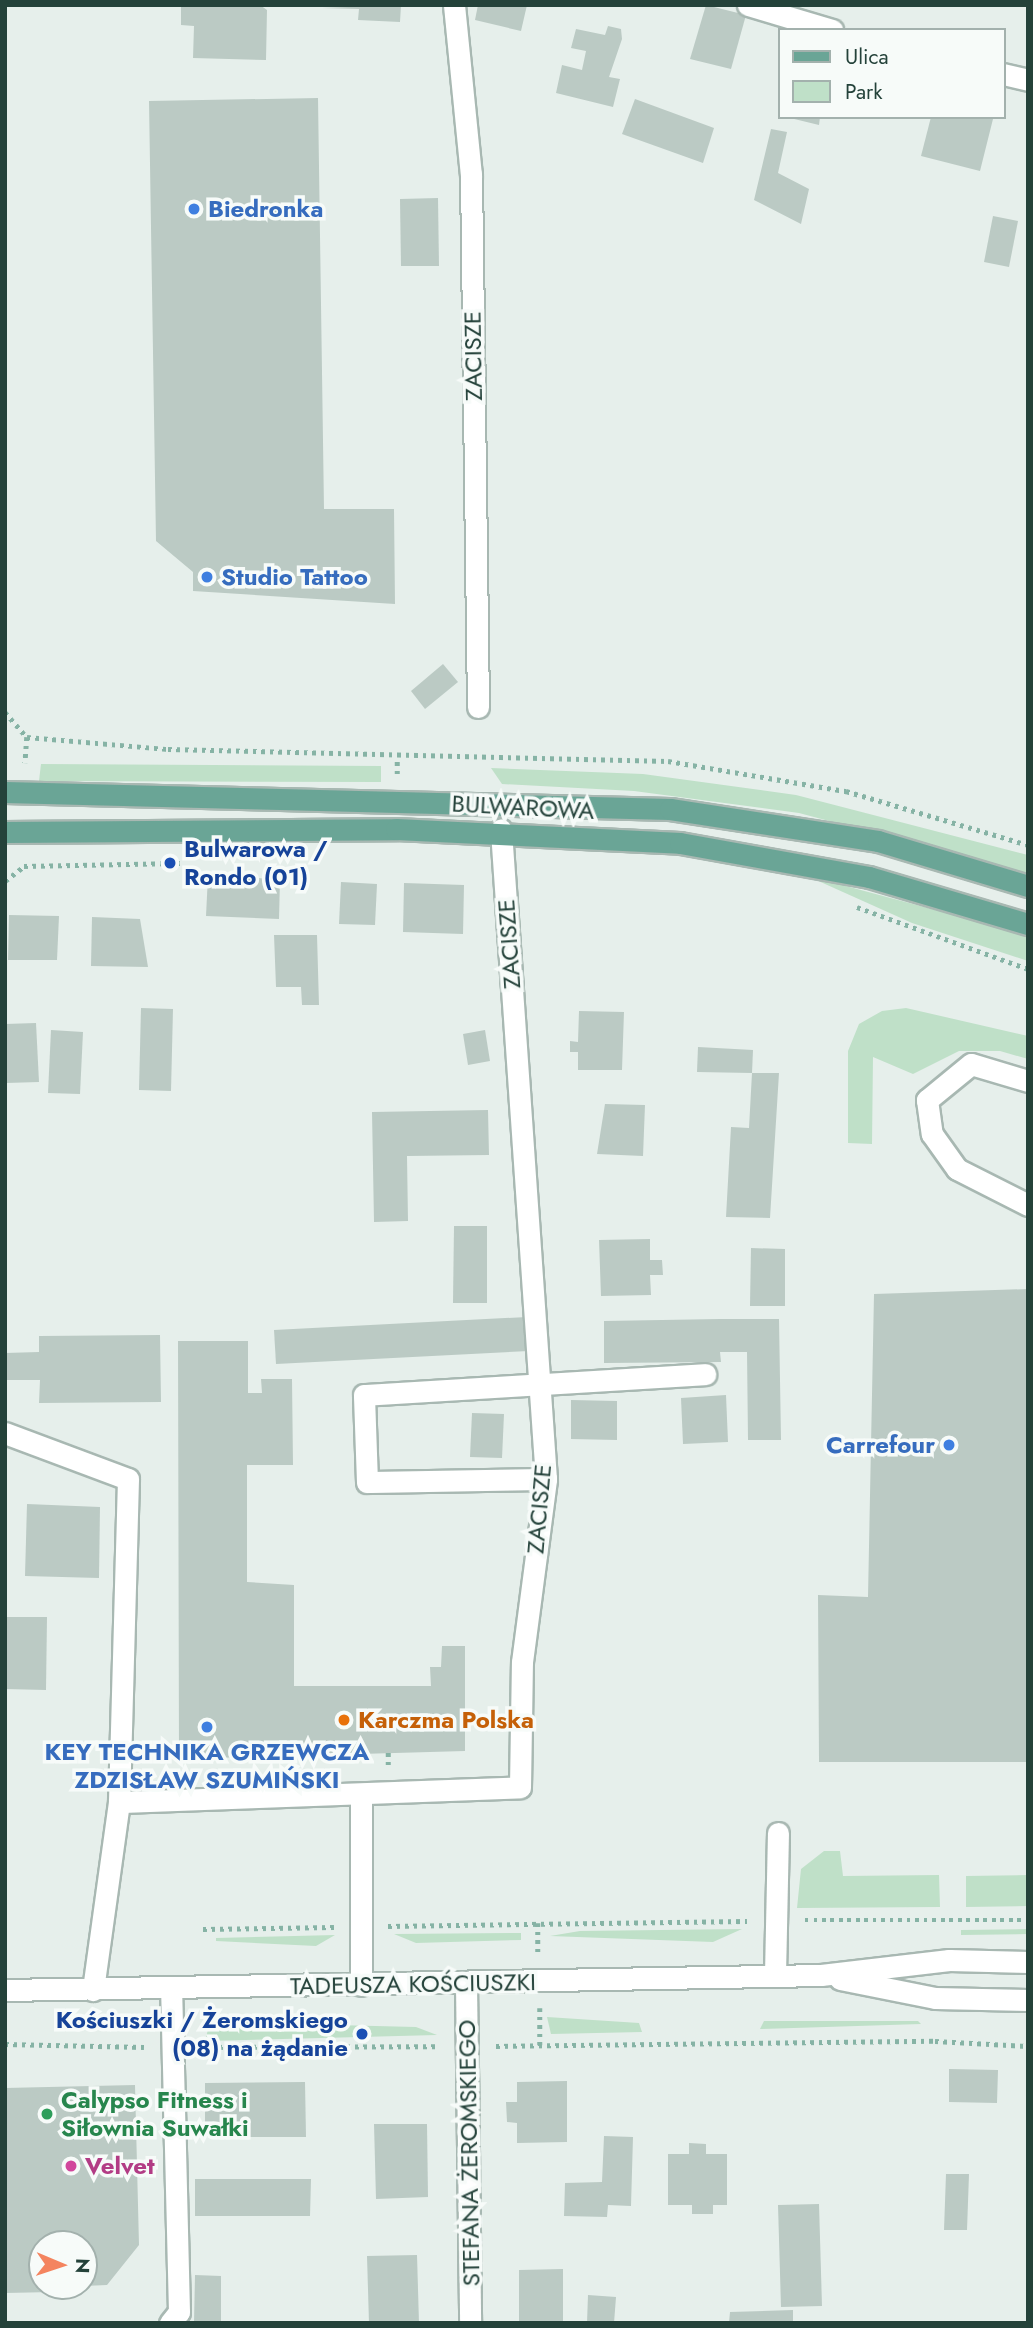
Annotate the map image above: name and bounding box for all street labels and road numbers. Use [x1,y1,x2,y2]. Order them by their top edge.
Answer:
street label: ZACISZE [458,311,488,401]
street label: BULWAROWA [451,789,595,825]
street label: ZACISZE [491,898,527,990]
street label: ZACISZE [521,1463,557,1555]
street label: TADEUSZA KOŚCIUSZKI [290,1967,536,2001]
street label: STEFANA ŻEROMSKIEGO [452,2019,486,2287]

